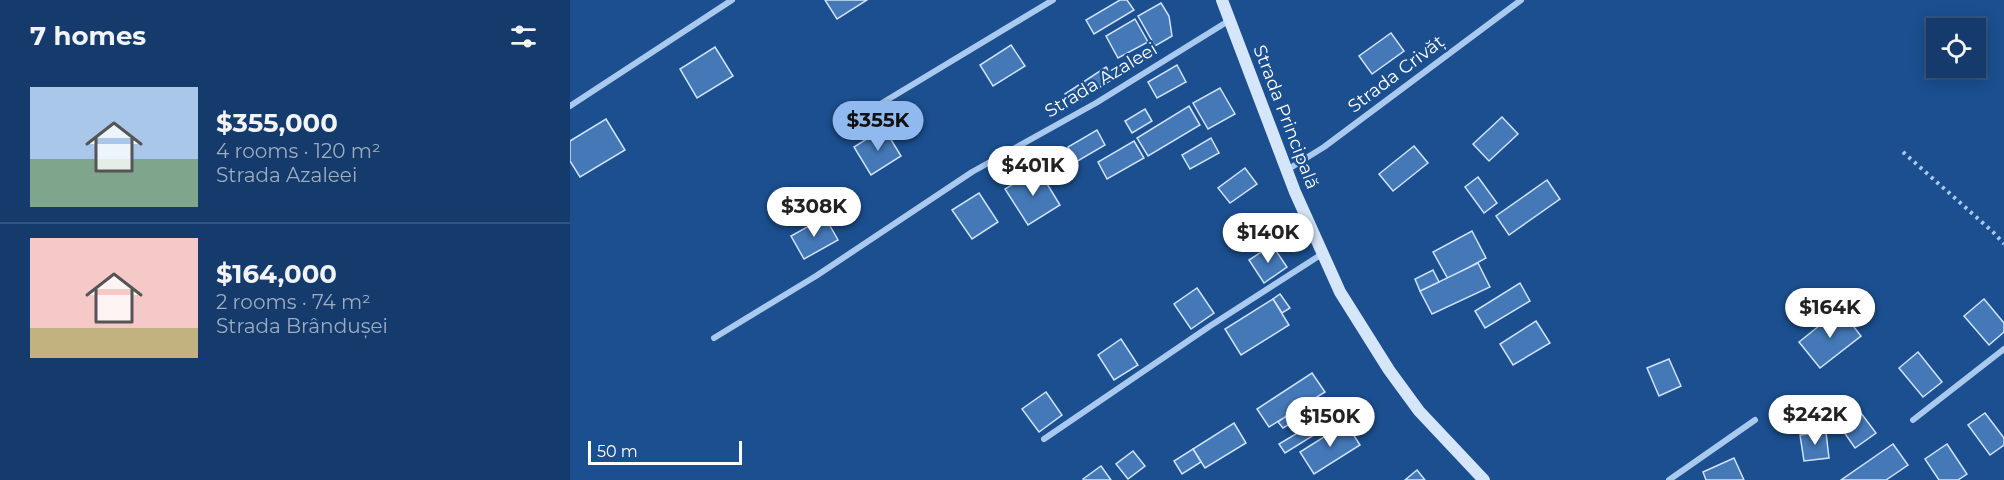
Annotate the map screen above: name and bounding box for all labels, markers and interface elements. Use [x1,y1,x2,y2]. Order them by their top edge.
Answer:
map controls [1926,18,1986,78]
button: locate [1926,18,1986,78]
text: 7 homes [30,20,146,52]
icon: filters [507,20,540,53]
street label: Strada Crivăț [1343,31,1449,118]
street label: Strada Azaleei [1041,38,1161,122]
street label: Strada Principală [1248,42,1324,192]
pin: $355K [836,101,920,152]
text: $355,000 [216,107,338,139]
text: $355K [847,108,909,132]
icon: home [78,111,150,183]
text: 4 rooms · 120 m² [216,139,381,163]
pin: $401K [991,146,1075,197]
text: $401K [1002,153,1064,177]
text: Strada Azaleei [216,163,357,187]
pin: $308K [772,187,856,238]
text: $308K [781,194,847,218]
pin: $140K [1226,213,1310,264]
text: $140K [1237,220,1299,244]
text: $164,000 [216,258,337,290]
icon: home [78,262,150,334]
pin: $164K [1788,288,1872,339]
text: 2 rooms · 74 m² [216,290,371,314]
text: $164K [1799,295,1861,319]
text: Strada Brândușei [216,314,388,338]
pin: $242K [1773,395,1857,446]
pin: $150K [1288,397,1372,448]
text: $242K [1783,402,1847,426]
text: $150K [1300,404,1360,428]
scale bar [588,438,742,466]
text: 50 m [597,442,638,461]

